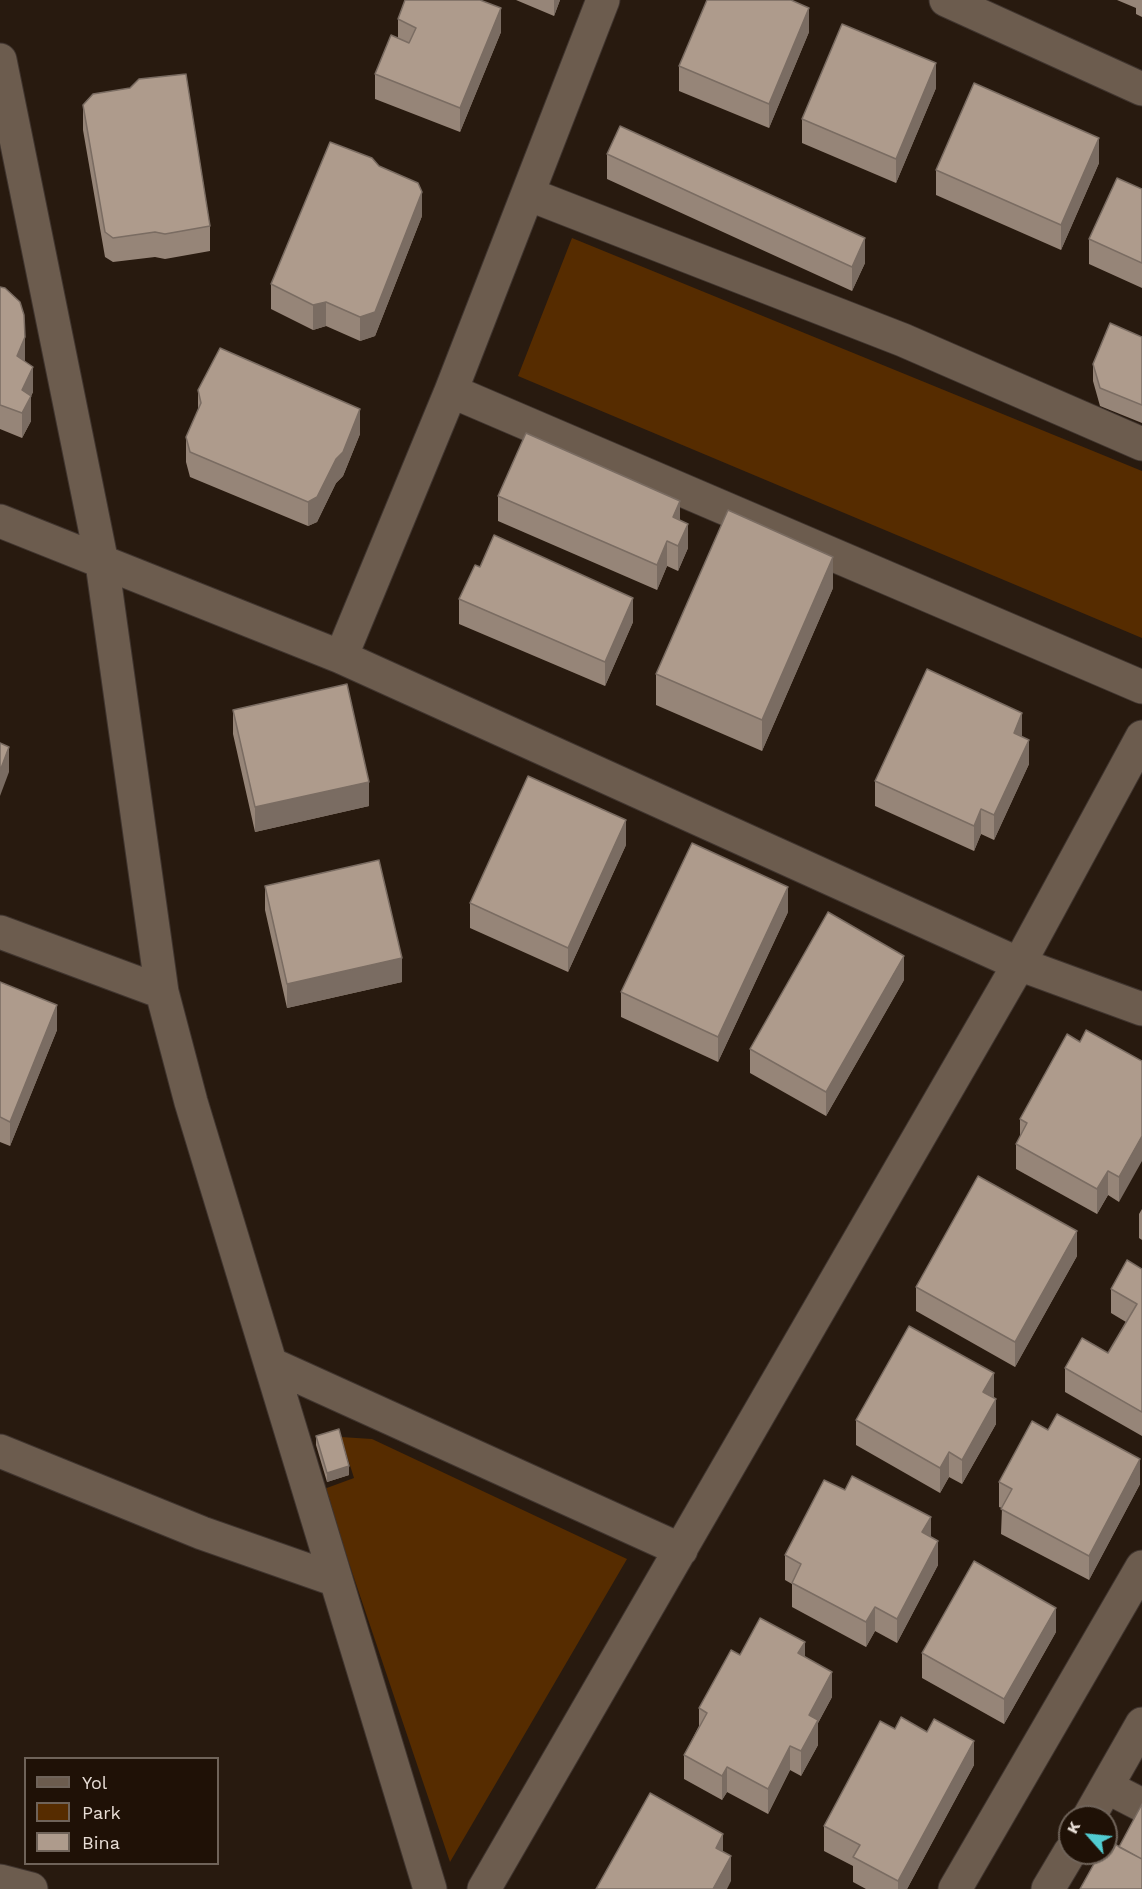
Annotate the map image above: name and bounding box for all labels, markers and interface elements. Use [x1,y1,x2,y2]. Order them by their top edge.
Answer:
legend [24,1757,219,1865]
text: Yol [82,1772,107,1793]
text: Park [82,1802,121,1823]
north arrow [1058,1805,1118,1865]
text: K [1062,1818,1084,1837]
text: Bina [82,1832,120,1853]

